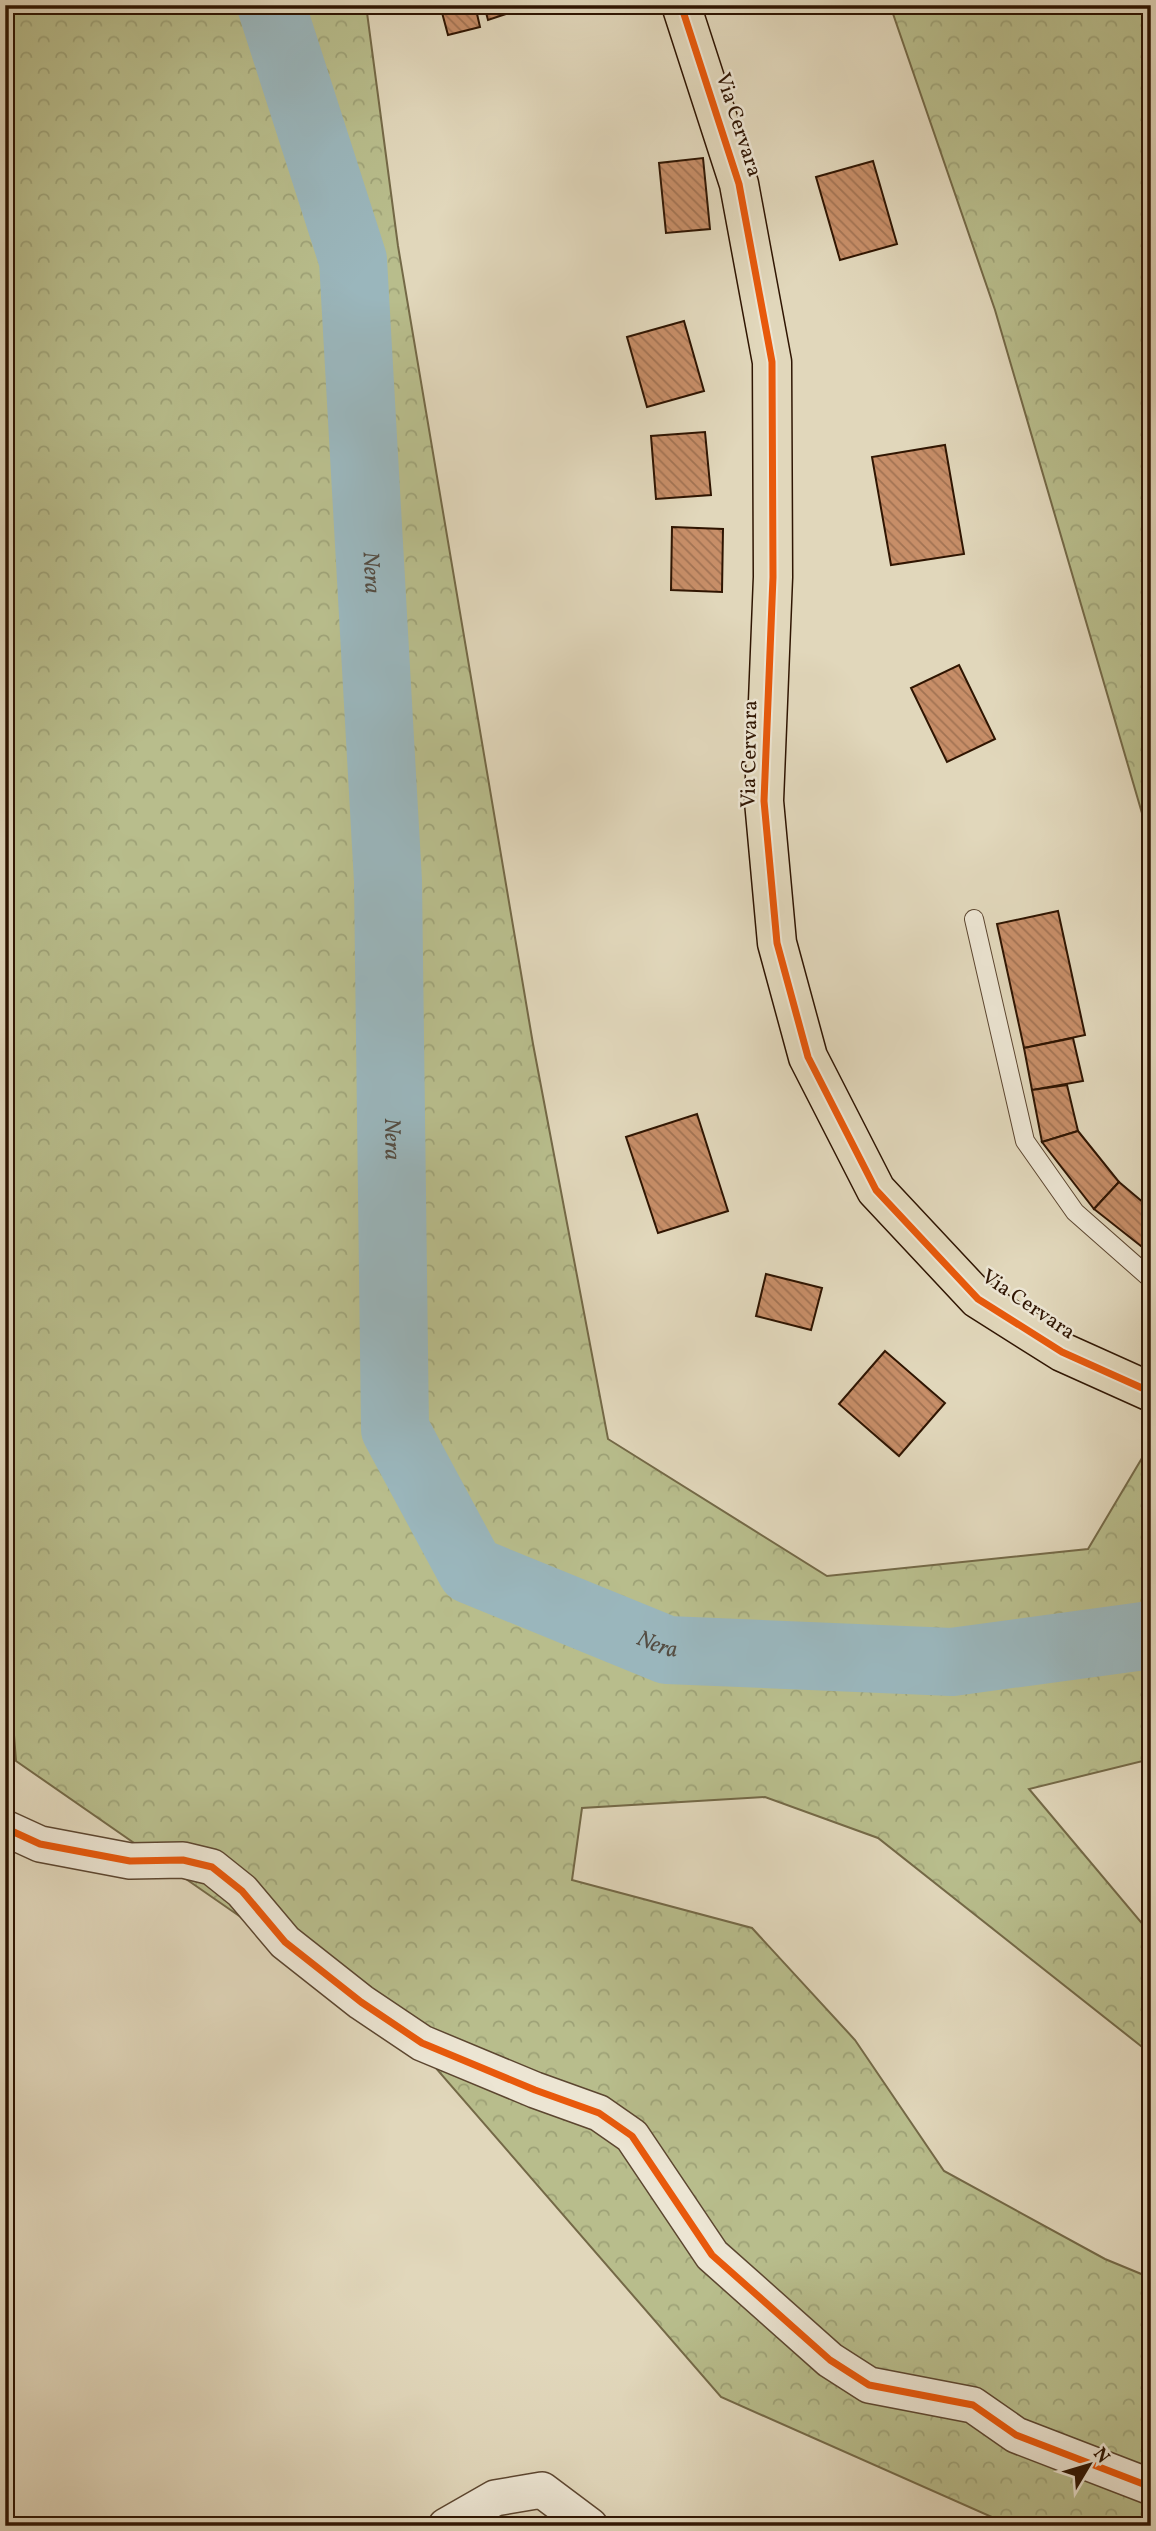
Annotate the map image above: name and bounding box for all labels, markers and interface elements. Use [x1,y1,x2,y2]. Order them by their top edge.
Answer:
street label: Via Cervara [708,69,768,181]
water label: Nera [353,551,388,595]
street label: Via Cervara [735,700,765,808]
water label: Nera [375,1118,408,1161]
street label: Via Cervara [975,1263,1081,1347]
water label: Nera [631,1623,678,1666]
north arrow [1054,2430,1124,2500]
text: N [1086,2442,1115,2469]

